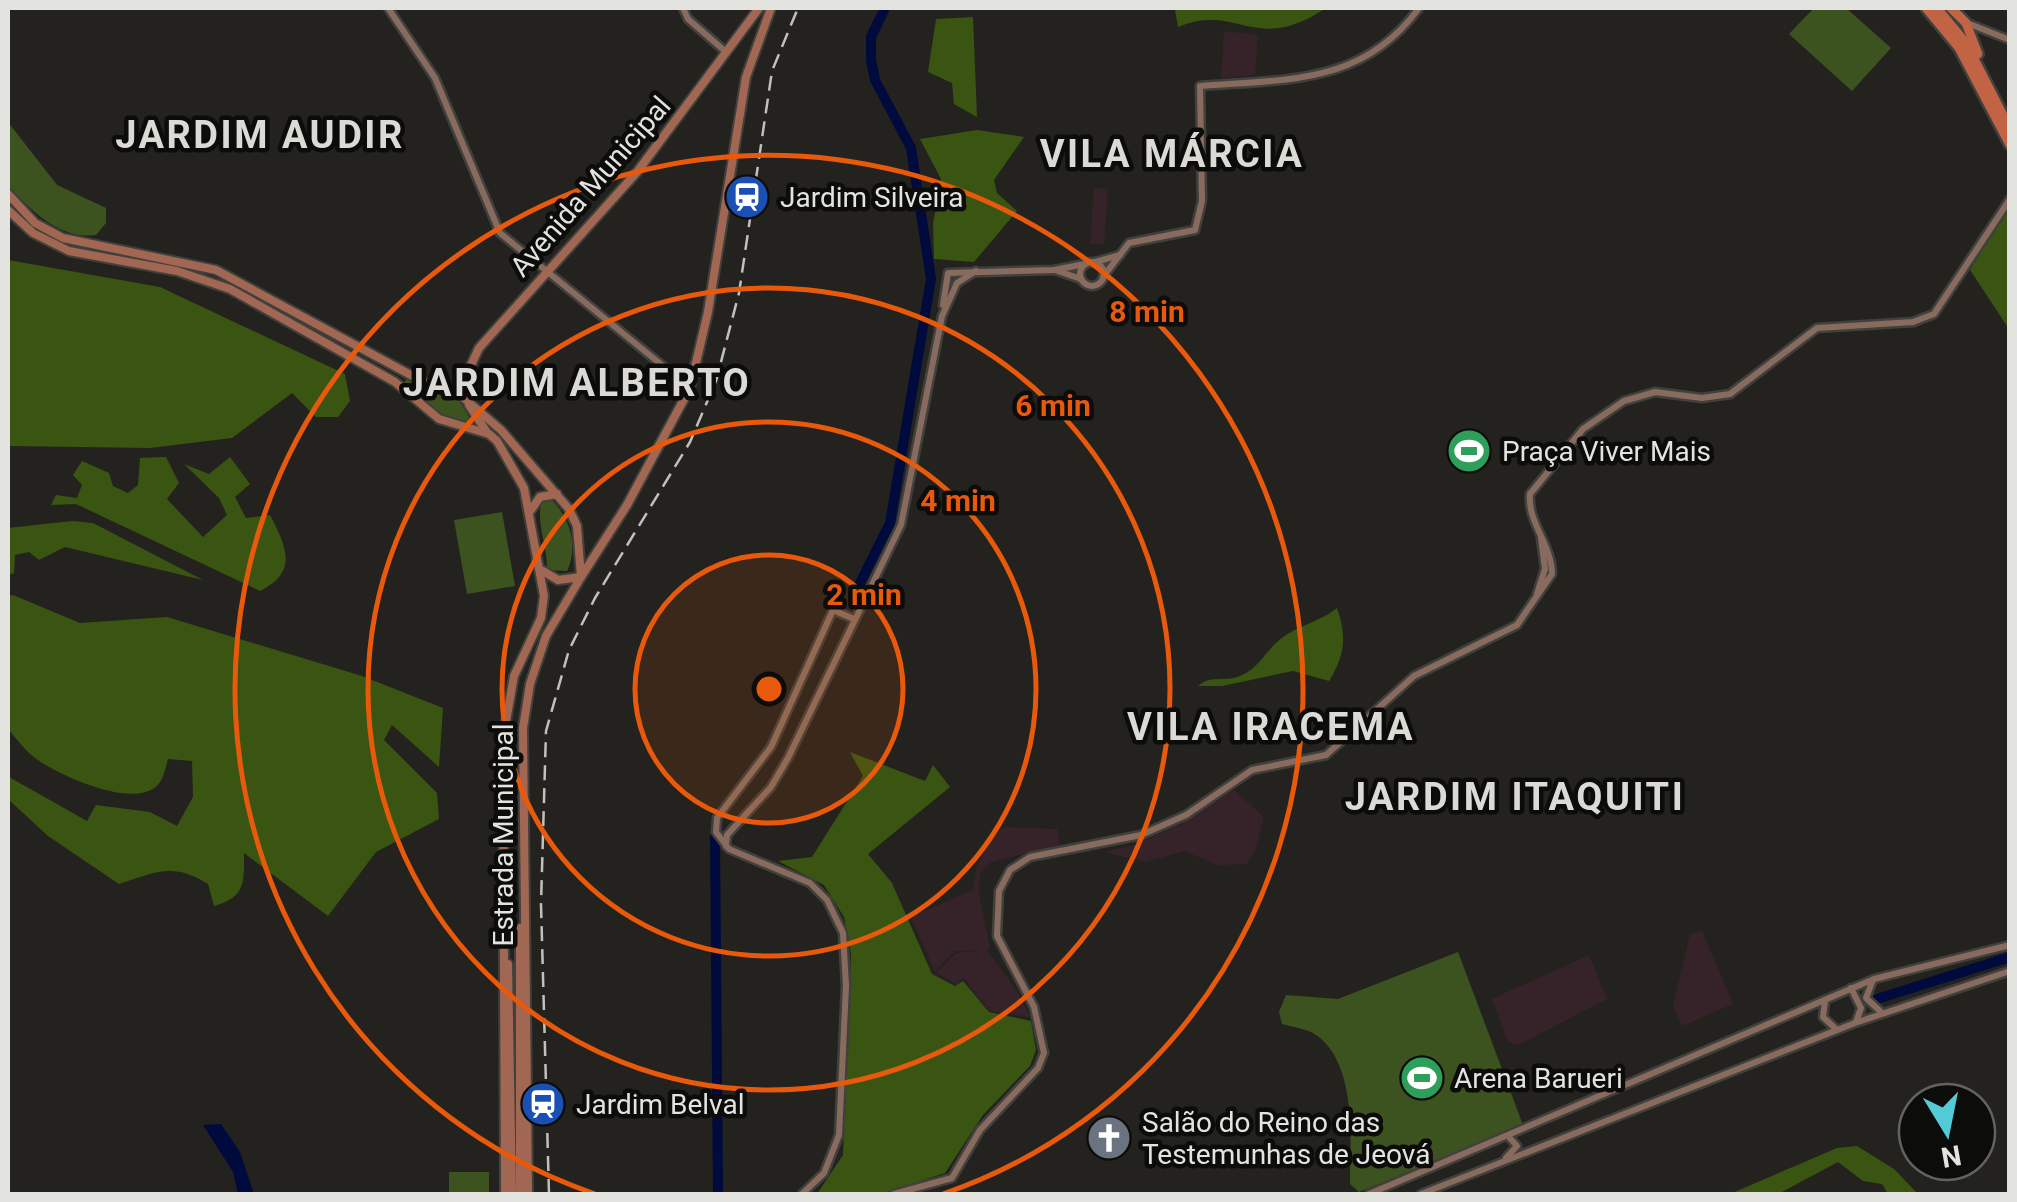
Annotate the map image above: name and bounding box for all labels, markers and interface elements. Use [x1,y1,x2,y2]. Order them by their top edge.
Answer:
street label: Avenida Municipal [503,90,677,283]
district label: JARDIM AUDIR [115,113,405,157]
district label: VILA MÁRCIA [1040,132,1304,176]
station icon: Jardim Silveira [724,174,770,220]
place label: Jardim Silveira [780,181,963,214]
text: 8 min [1109,294,1185,329]
district label: JARDIM ALBERTO [403,361,751,405]
text: 6 min [1015,388,1091,423]
sports icon: Praça Viver Mais [1446,428,1492,474]
place label: Praça Viver Mais [1502,435,1711,468]
text: 4 min [920,483,996,518]
text: 2 min [826,577,902,612]
centre of rings [751,671,787,707]
district label: VILA IRACEMA [1127,705,1415,749]
street label: Estrada Municipal [487,723,520,947]
district label: JARDIM ITAQUITI [1345,775,1685,819]
sports icon: Arena Barueri [1399,1055,1445,1101]
place label: Arena Barueri [1454,1062,1623,1095]
station icon: Jardim Belval [520,1081,566,1127]
north arrow [1897,1082,1997,1182]
place label: Jardim Belval [576,1088,745,1121]
place label: Salão do Reino das Testemunhas de Jeová [1142,1106,1430,1171]
church icon: Salão do Reino das Testemunhas de Jeová [1086,1115,1132,1161]
text: N [1939,1138,1964,1174]

